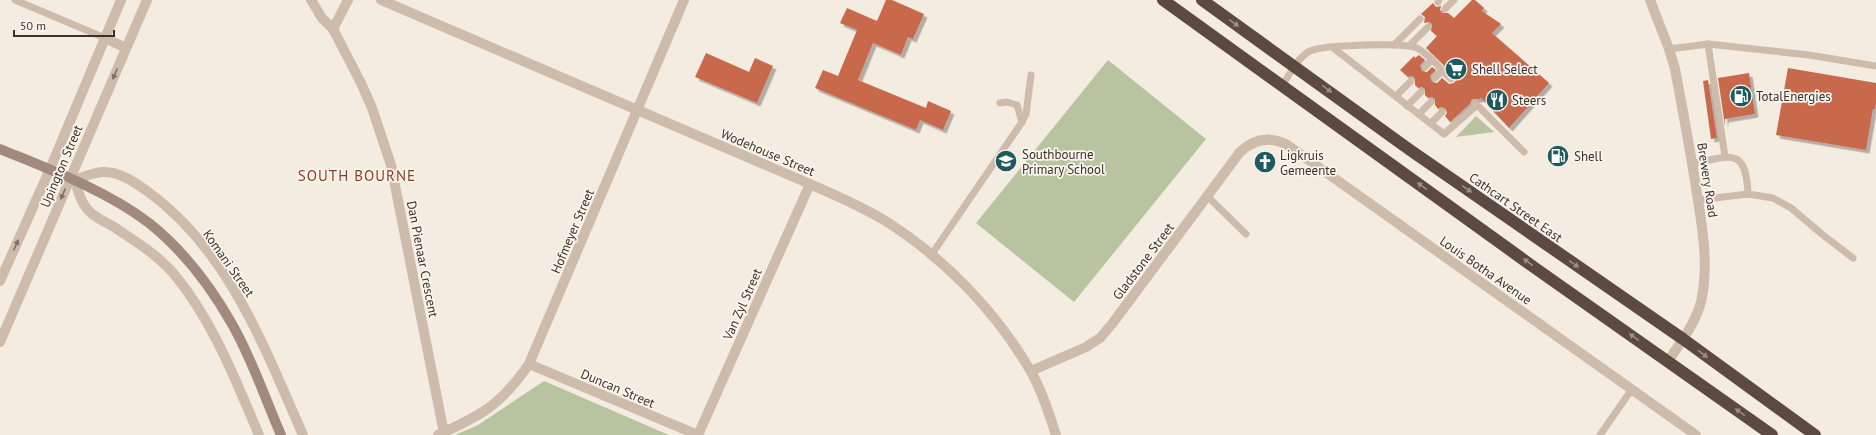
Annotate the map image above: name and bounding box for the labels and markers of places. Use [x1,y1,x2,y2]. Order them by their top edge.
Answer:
supermarket icon: Shell Select [1443,56,1469,82]
place label: Shell Select [1472,61,1538,78]
fuel station icon: TotalEnergies [1728,83,1754,109]
restaurant icon: Steers [1484,87,1510,113]
place label: TotalEnergies [1756,88,1831,105]
place label: Steers [1512,92,1546,109]
fuel station icon: Shell [1545,143,1571,169]
place label: Southbourne Primary School [1022,146,1105,178]
place label: Ligkruis Gemeente [1280,147,1336,179]
school or university icon: Southbourne Primary School [993,148,1019,174]
place label: Shell [1574,148,1602,165]
church icon: Ligkruis Gemeente [1252,149,1278,175]

